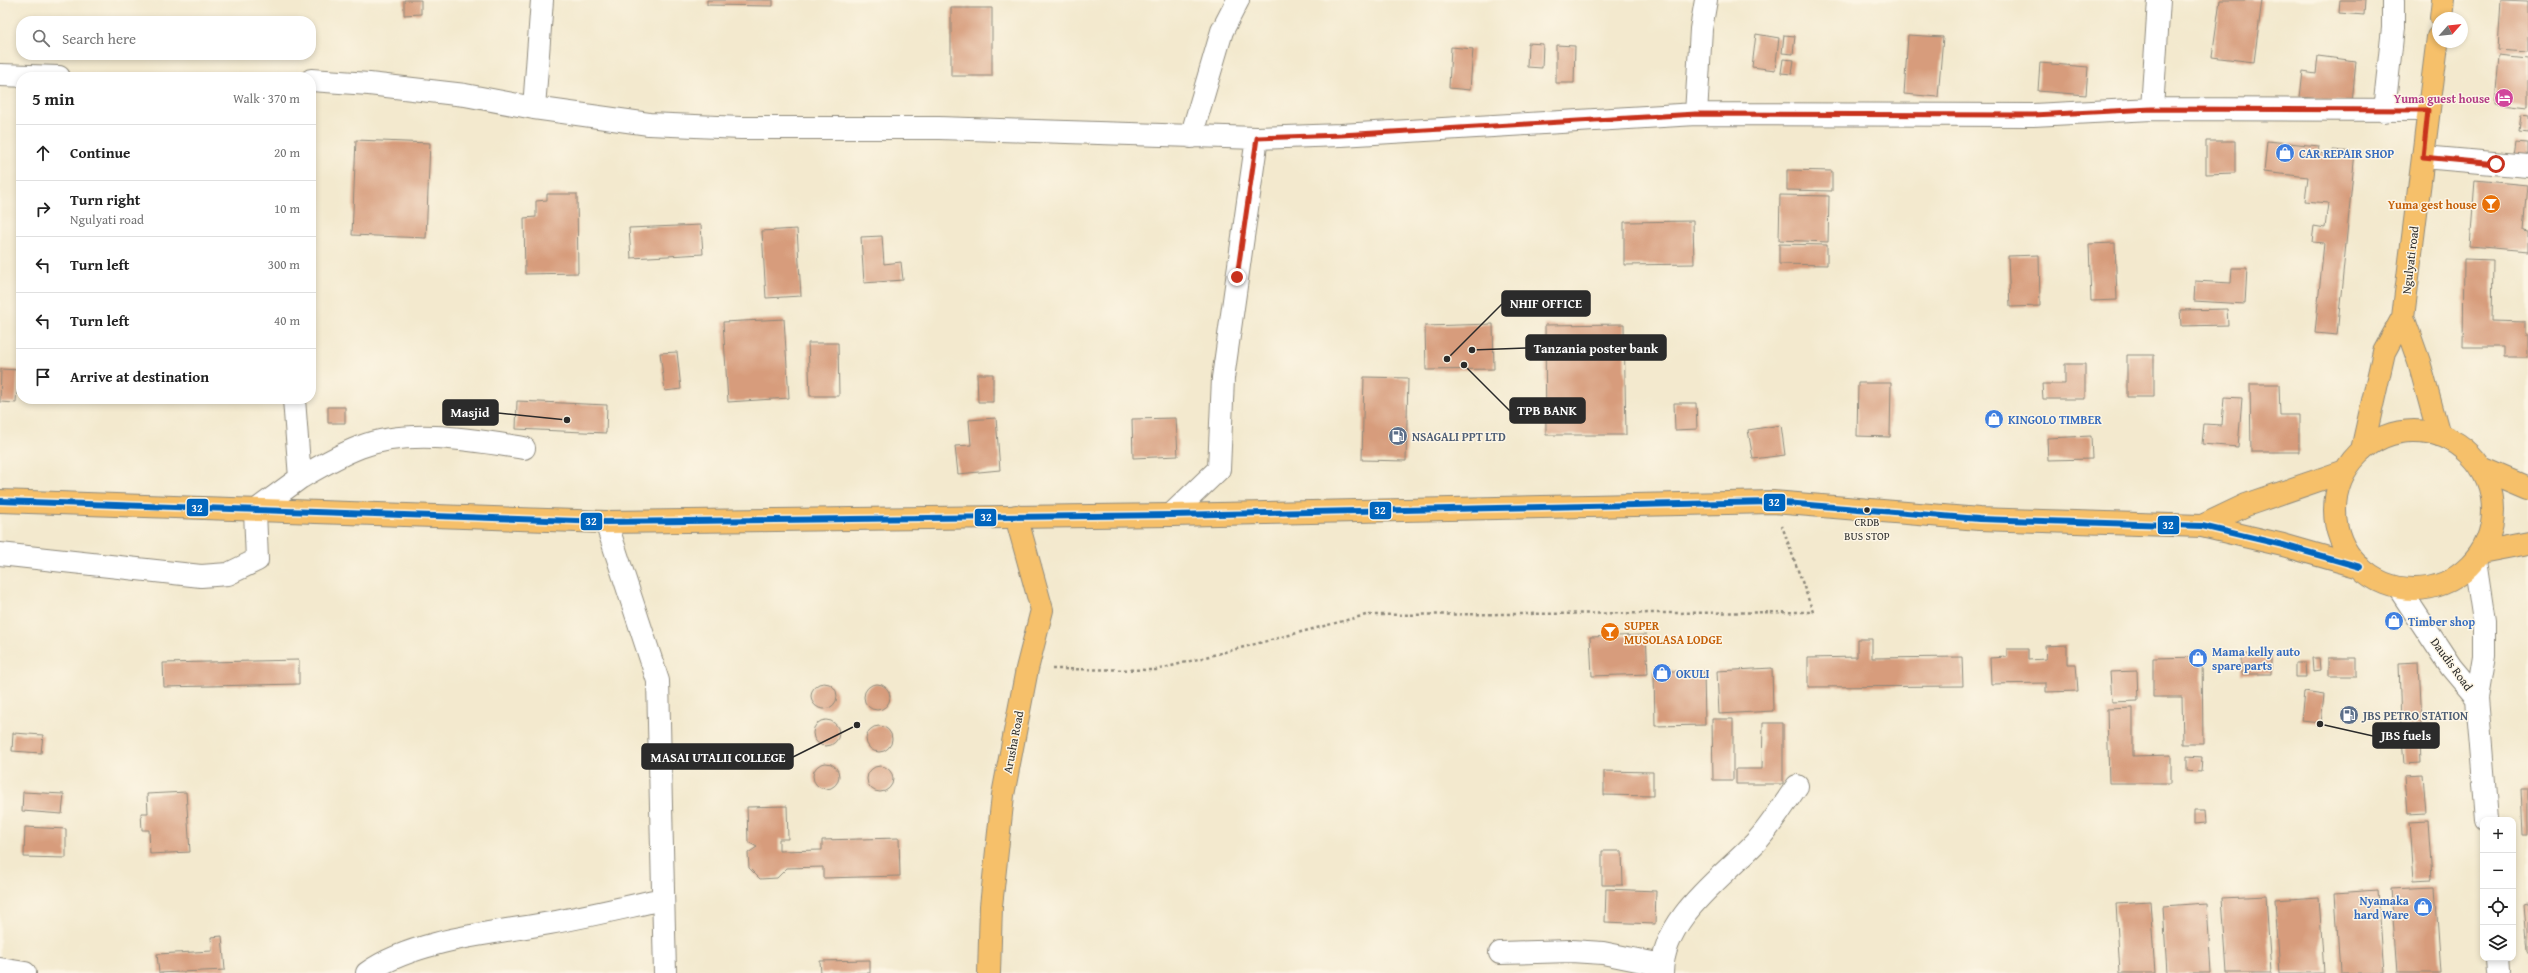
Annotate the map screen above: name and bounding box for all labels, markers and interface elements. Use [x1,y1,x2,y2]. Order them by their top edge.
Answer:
north arrow [2432,12,2468,48]
search box [16,16,316,60]
icon: search [30,27,52,49]
text: Search here [62,28,136,49]
text: 5 min [32,86,74,111]
hotel icon: Yuma guest house [2493,87,2515,109]
text: Walk · 370 m [233,89,300,108]
place label: Yuma guest house [2394,90,2490,107]
icon: ahead [32,142,54,164]
text: Continue [70,142,131,163]
shop icon: CAR REPAIR SHOP [2274,142,2296,164]
text: 20 m [274,143,300,162]
place label: CAR REPAIR SHOP [2299,145,2394,162]
route start [2487,155,2505,173]
text: Turn right [70,189,141,210]
bar icon: Yuma gest house [2480,193,2502,215]
place label: Yuma gest house [2388,196,2477,213]
icon: right [32,198,54,220]
text: 10 m [274,199,300,218]
text: Ngulyati road [70,210,144,229]
street label: Ngulyati road [2397,224,2423,295]
icon: left [32,254,54,276]
text: Turn left [70,254,129,275]
text: 300 m [268,255,300,274]
route end [1228,268,1246,286]
callout: NHIF OFFICE [1502,291,1590,316]
text: NHIF OFFICE [1510,294,1582,313]
icon: left [32,310,54,332]
text: Turn left [70,310,129,331]
text: 40 m [274,311,300,330]
callout: Tanzania poster bank [1526,335,1666,360]
text: Tanzania poster bank [1534,339,1659,358]
icon: arrive [32,366,54,388]
text: Arrive at destination [70,366,209,387]
callout: TPB BANK [1510,398,1585,423]
callout: Masjid [443,400,498,425]
text: TPB BANK [1517,401,1577,420]
text: Masjid [451,403,490,422]
shop icon: KINGOLO TIMBER [1983,408,2005,430]
place label: KINGOLO TIMBER [2008,411,2102,428]
fuel station icon: NSAGALI PPT LTD [1387,425,1409,447]
place label: NSAGALI PPT LTD [1412,428,1506,445]
line badge: 32 [1763,493,1786,512]
text: 32 [1768,494,1780,510]
line badge: 32 [186,498,209,517]
text: 32 [191,500,203,516]
line badge: 32 [1369,501,1392,520]
text: 32 [1374,502,1386,518]
marker: CRDB BUS STOP [1862,505,1872,515]
line badge: 32 [974,508,997,527]
text: 32 [980,509,992,525]
line badge: 32 [580,512,603,531]
text: 32 [585,513,597,529]
place label: CRDB BUS STOP [1844,514,1890,544]
line badge: 32 [2157,515,2180,535]
text: 32 [2162,517,2174,533]
shop icon: Timber shop [2383,610,2405,632]
place label: Timber shop [2408,613,2475,630]
place label: SUPER MUSOLASA LODGE [1624,617,1723,648]
bar icon: SUPER MUSOLASA LODGE [1599,621,1621,643]
street label: Daudis Road [2427,634,2477,694]
place label: Mama kelly auto spare parts [2212,643,2301,674]
shop icon: Mama kelly auto spare parts [2187,647,2209,669]
shop icon: OKULI [1651,662,1673,684]
place label: OKULI [1676,665,1710,682]
fuel station icon: JBS PETRO STATION [2338,704,2360,726]
place label: JBS PETRO STATION [2361,707,2468,724]
street label: Arusha Road [999,709,1028,775]
callout: JBS fuels [2373,723,2439,748]
text: JBS fuels [2379,726,2432,745]
callout: MASAI UTALII COLLEGE [642,744,793,769]
text: MASAI UTALII COLLEGE [650,748,786,767]
map controls [2480,817,2516,961]
button: + [2480,817,2516,853]
button: − [2480,853,2516,889]
button: locate [2480,889,2516,925]
place label: Nyamaka hard Ware [2354,892,2410,923]
shop icon: Nyamaka hard Ware [2412,896,2434,918]
button: layers [2480,925,2516,961]

